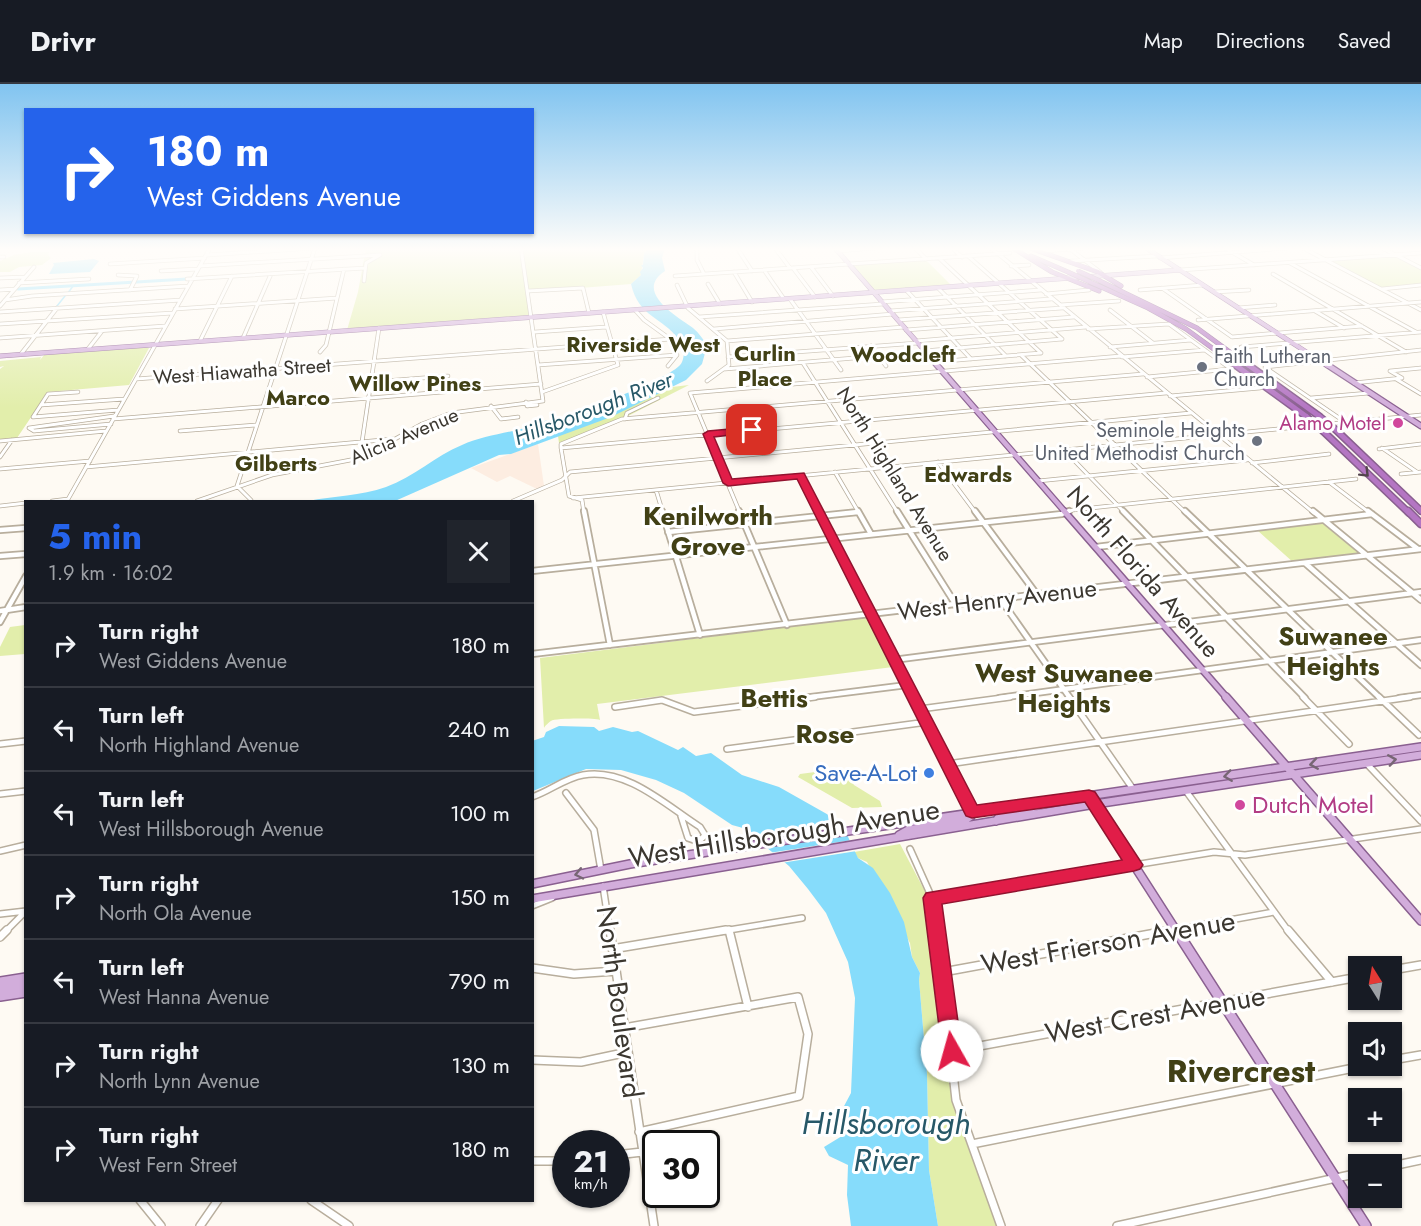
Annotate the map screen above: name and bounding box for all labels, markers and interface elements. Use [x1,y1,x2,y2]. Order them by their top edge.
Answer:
text: Drivr [30,21,96,62]
text: Map [1144,26,1183,56]
text: Directions [1216,26,1305,56]
text: Saved [1338,26,1391,56]
text: 180 m [147,121,270,182]
icon: right [48,132,126,210]
text: West Giddens Avenue [147,177,401,216]
district label: Riverside West [566,328,720,360]
district label: Curlin Place [734,337,796,394]
district label: Woodcleft [850,338,956,370]
place label: Faith Lutheran Church [1214,342,1331,394]
street label: West Hiawatha Street [152,351,332,392]
marker: Faith Lutheran Church [1195,360,1209,374]
water label: Hillsborough River [509,362,679,453]
district label: Willow Pines [349,367,481,399]
district label: Marco [266,381,330,413]
street label: North Highland Avenue [829,382,960,567]
street label: Alicia Avenue [345,401,463,472]
pin [726,404,777,455]
place label: Alamo Motel [1279,409,1386,438]
icon: arrive [735,413,768,446]
place label: Seminole Heights United Methodist Church [1035,416,1245,468]
marker: Alamo Motel [1391,416,1405,430]
marker: Seminole Heights United Methodist Church [1250,434,1264,448]
district label: Gilberts [235,447,317,479]
district label: Edwards [924,458,1012,490]
one-way arrow [1358,465,1369,476]
street label: North Florida Avenue [1059,478,1228,665]
district label: Kenilworth Grove [643,497,773,565]
text: 5 min [48,510,142,562]
button: close [447,520,510,583]
text: 1.9 km · 16:02 [48,559,173,588]
street label: West Henry Avenue [895,570,1099,629]
text: Turn right [99,615,199,647]
district label: Suwanee Heights [1278,617,1388,685]
icon: right [48,629,81,662]
text: 180 m [451,629,510,661]
text: West Giddens Avenue [99,647,287,676]
district label: West Suwanee Heights [975,654,1153,722]
district label: Bettis [740,679,808,717]
text: Turn left [99,699,184,731]
icon: left [48,713,81,746]
text: 240 m [448,713,510,745]
district label: Rose [796,715,855,753]
text: North Highland Avenue [99,731,299,760]
one-way arrow [1387,754,1396,766]
place label: Save-A-Lot [814,755,917,790]
one-way arrow [1310,757,1319,769]
marker: Save-A-Lot [922,766,936,780]
one-way arrow [1223,770,1233,782]
text: Turn left [99,783,184,815]
place label: Dutch Motel [1252,787,1374,822]
street label: West Hillsborough Avenue [626,789,943,878]
icon: left [48,797,81,830]
text: 100 m [450,797,510,829]
marker: Dutch Motel [1233,798,1247,812]
text: West Hillsborough Avenue [99,815,324,844]
text: Turn right [99,867,199,899]
one-way arrow [574,867,584,880]
icon: right [48,881,81,914]
text: 150 m [451,881,510,913]
text: North Ola Avenue [99,899,252,928]
street label: West Frierson Avenue [978,900,1238,985]
street label: North Boulevard [586,903,653,1101]
text: Turn left [99,951,184,983]
north arrow [1348,956,1402,1010]
map controls [1348,956,1402,1208]
icon: left [48,965,81,998]
text: 790 m [449,965,510,997]
street label: West Crest Avenue [1042,975,1268,1054]
text: West Hanna Avenue [99,983,269,1012]
position arrow [920,1019,984,1083]
button: sound [1348,1022,1402,1076]
text: Turn right [99,1035,199,1067]
district label: Rivercrest [1167,1048,1316,1094]
icon: right [48,1049,81,1082]
text: 130 m [451,1049,510,1081]
text: North Lynn Avenue [99,1067,260,1096]
button: + [1348,1088,1402,1142]
water label: Hillsborough River [801,1100,971,1183]
text: Turn right [99,1119,199,1151]
speed limit sign: 30 [642,1130,720,1208]
icon: right [48,1133,81,1166]
text: 180 m [451,1133,510,1165]
text: 21 [574,1140,608,1183]
text: West Fern Street [99,1151,237,1180]
button: − [1348,1154,1402,1208]
text: km/h [574,1173,608,1195]

